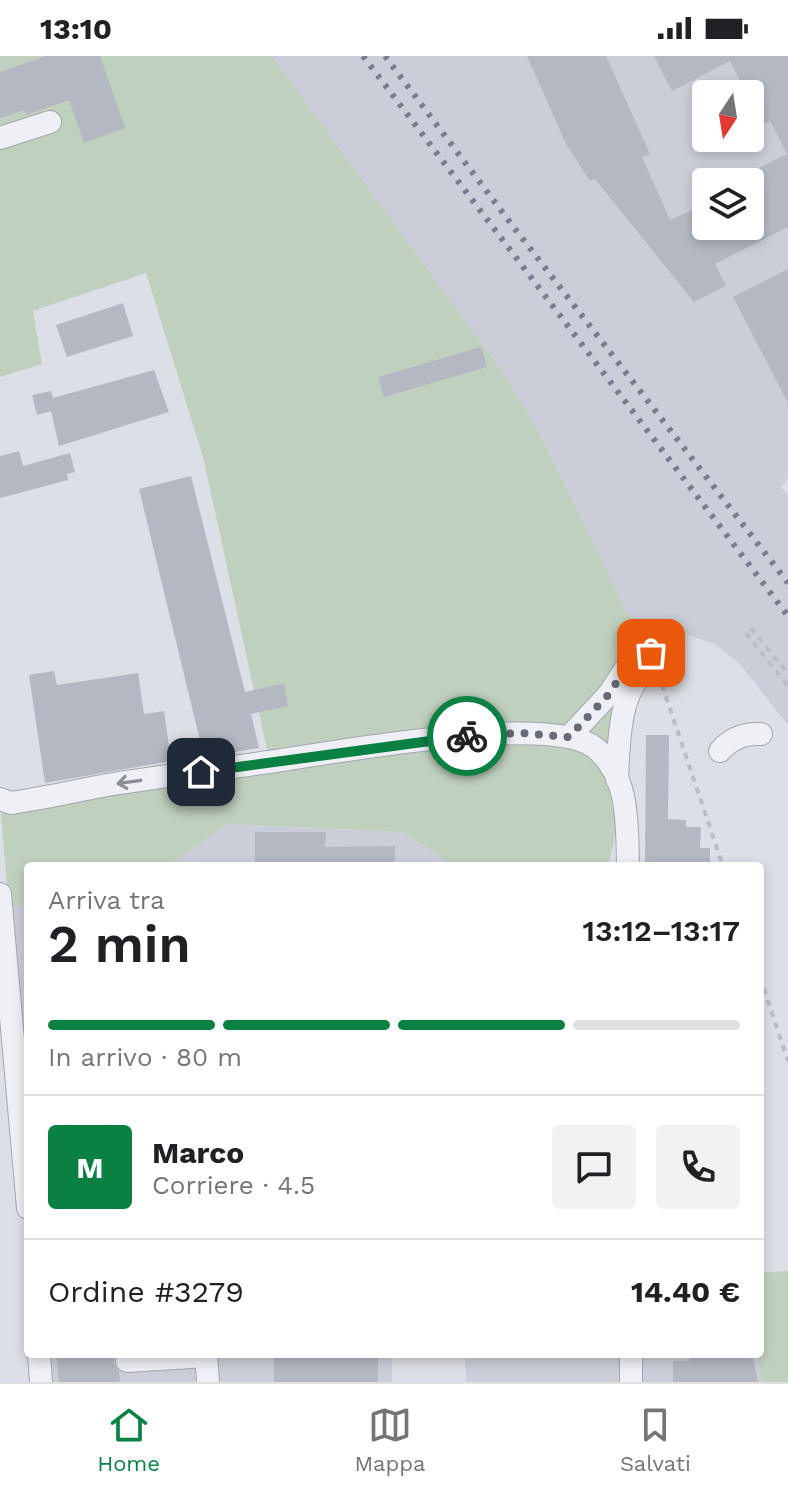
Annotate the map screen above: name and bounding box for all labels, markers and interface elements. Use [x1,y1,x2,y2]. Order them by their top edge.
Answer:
text: 13:10 [40,11,112,46]
north arrow [692,80,764,152]
map controls [692,80,764,240]
button: layers [692,168,764,240]
pin [617,619,685,687]
icon: bag [629,631,673,675]
courier [427,696,507,776]
icon: bike [445,714,489,758]
pin [167,738,235,806]
icon: home [179,750,223,794]
one-way arrow [117,775,143,790]
text: Arriva tra [48,885,165,915]
text: 13:12–13:17 [582,913,740,948]
text: 2 min [48,914,191,975]
text: In arrivo · 80 m [48,1042,242,1072]
button: chat [552,1125,636,1209]
button: phone [656,1125,740,1209]
text: Marco [152,1135,244,1170]
text: M [76,1150,104,1185]
text: Corriere · 4.5 [152,1170,315,1200]
text: Ordine #3279 [48,1274,244,1309]
text: 14.40 € [631,1274,740,1309]
tab: Home [97,1403,160,1476]
tab: Mappa [354,1403,426,1476]
tab: Salvati [620,1403,691,1476]

